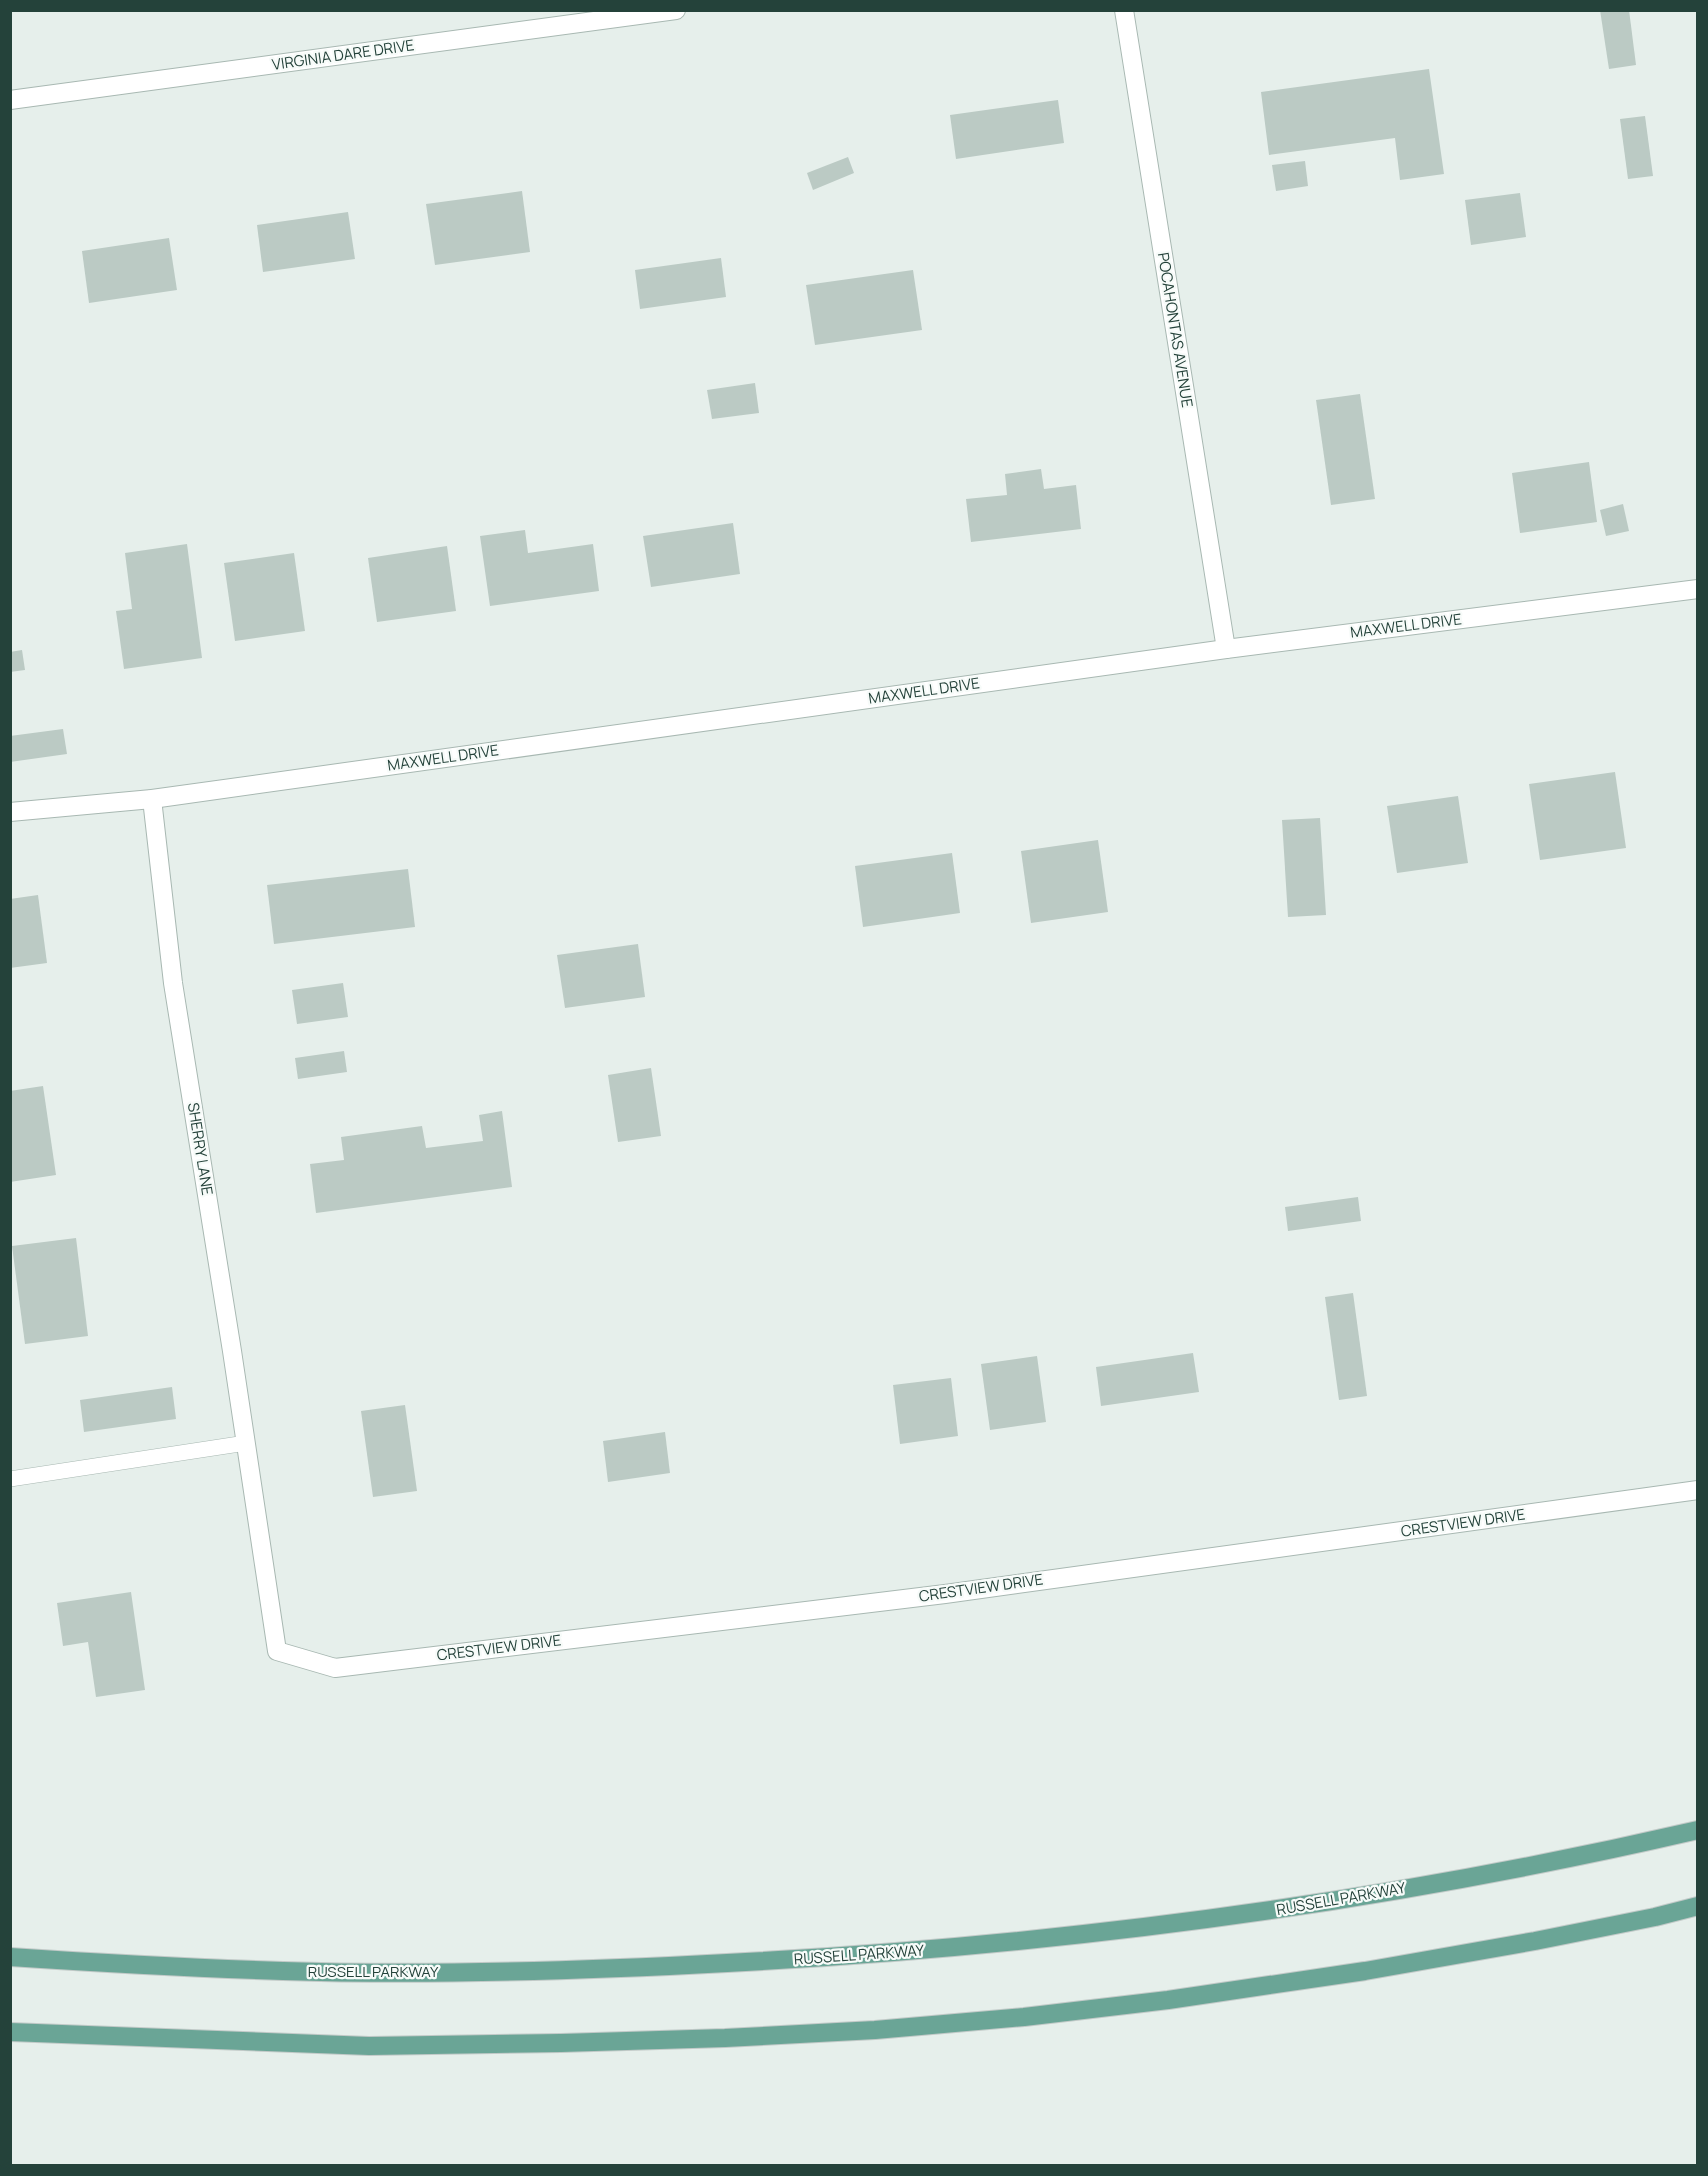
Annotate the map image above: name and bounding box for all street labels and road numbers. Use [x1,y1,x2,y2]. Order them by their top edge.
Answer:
street label: VIRGINIA DARE DRIVE [271,34,415,75]
street label: POCAHONTAS AVENUE [1153,251,1198,409]
street label: MAXWELL DRIVE [1349,608,1463,643]
street label: MAXWELL DRIVE [867,672,981,709]
street label: MAXWELL DRIVE [386,739,500,776]
street label: SHERRY LANE [183,1101,218,1197]
street label: CRESTVIEW DRIVE [1399,1503,1526,1542]
street label: CRESTVIEW DRIVE [917,1568,1044,1607]
street label: CRESTVIEW DRIVE [435,1629,562,1666]
street label: RUSSELL PARKWAY [1275,1877,1408,1920]
street label: RUSSELL PARKWAY [793,1939,925,1970]
street label: RUSSELL PARKWAY [308,1961,439,1982]

